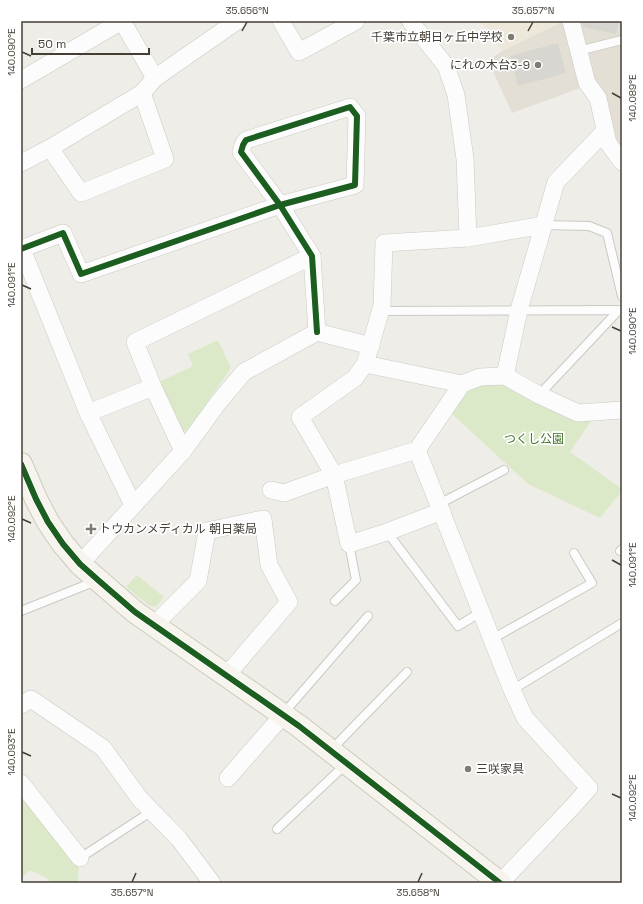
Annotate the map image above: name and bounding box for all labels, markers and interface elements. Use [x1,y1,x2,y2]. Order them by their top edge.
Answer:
text: 35.656°N [225,4,269,17]
text: 35.657°N [512,4,554,17]
text: 140.090°E [5,28,18,76]
place label: 千葉市立朝日ヶ丘中学校 [371,29,503,45]
scale bar [32,30,149,56]
marker: 千葉市立朝日ヶ丘中学校 [506,32,516,42]
text: 50 m [38,36,66,52]
place label: にれの木台3-9 [450,57,530,73]
marker: にれの木台3-9 [533,60,543,70]
text: 140.089°E [626,74,639,122]
text: 140.091°E [5,262,18,308]
text: 140.090°E [626,307,639,355]
park label: つくし公園 [504,431,564,447]
text: 140.092°E [5,495,18,543]
place label: トウカンメディカル 朝日薬局 [99,521,257,537]
marker: トウカンメディカル 朝日薬局 [86,524,96,534]
text: 140.091°E [626,542,639,588]
text: 140.093°E [5,728,18,776]
place label: 三咲家具 [476,761,524,777]
marker: 三咲家具 [463,764,473,774]
text: 140.092°E [626,774,639,822]
text: 35.657°N [111,886,153,899]
text: 35.658°N [396,886,440,899]

